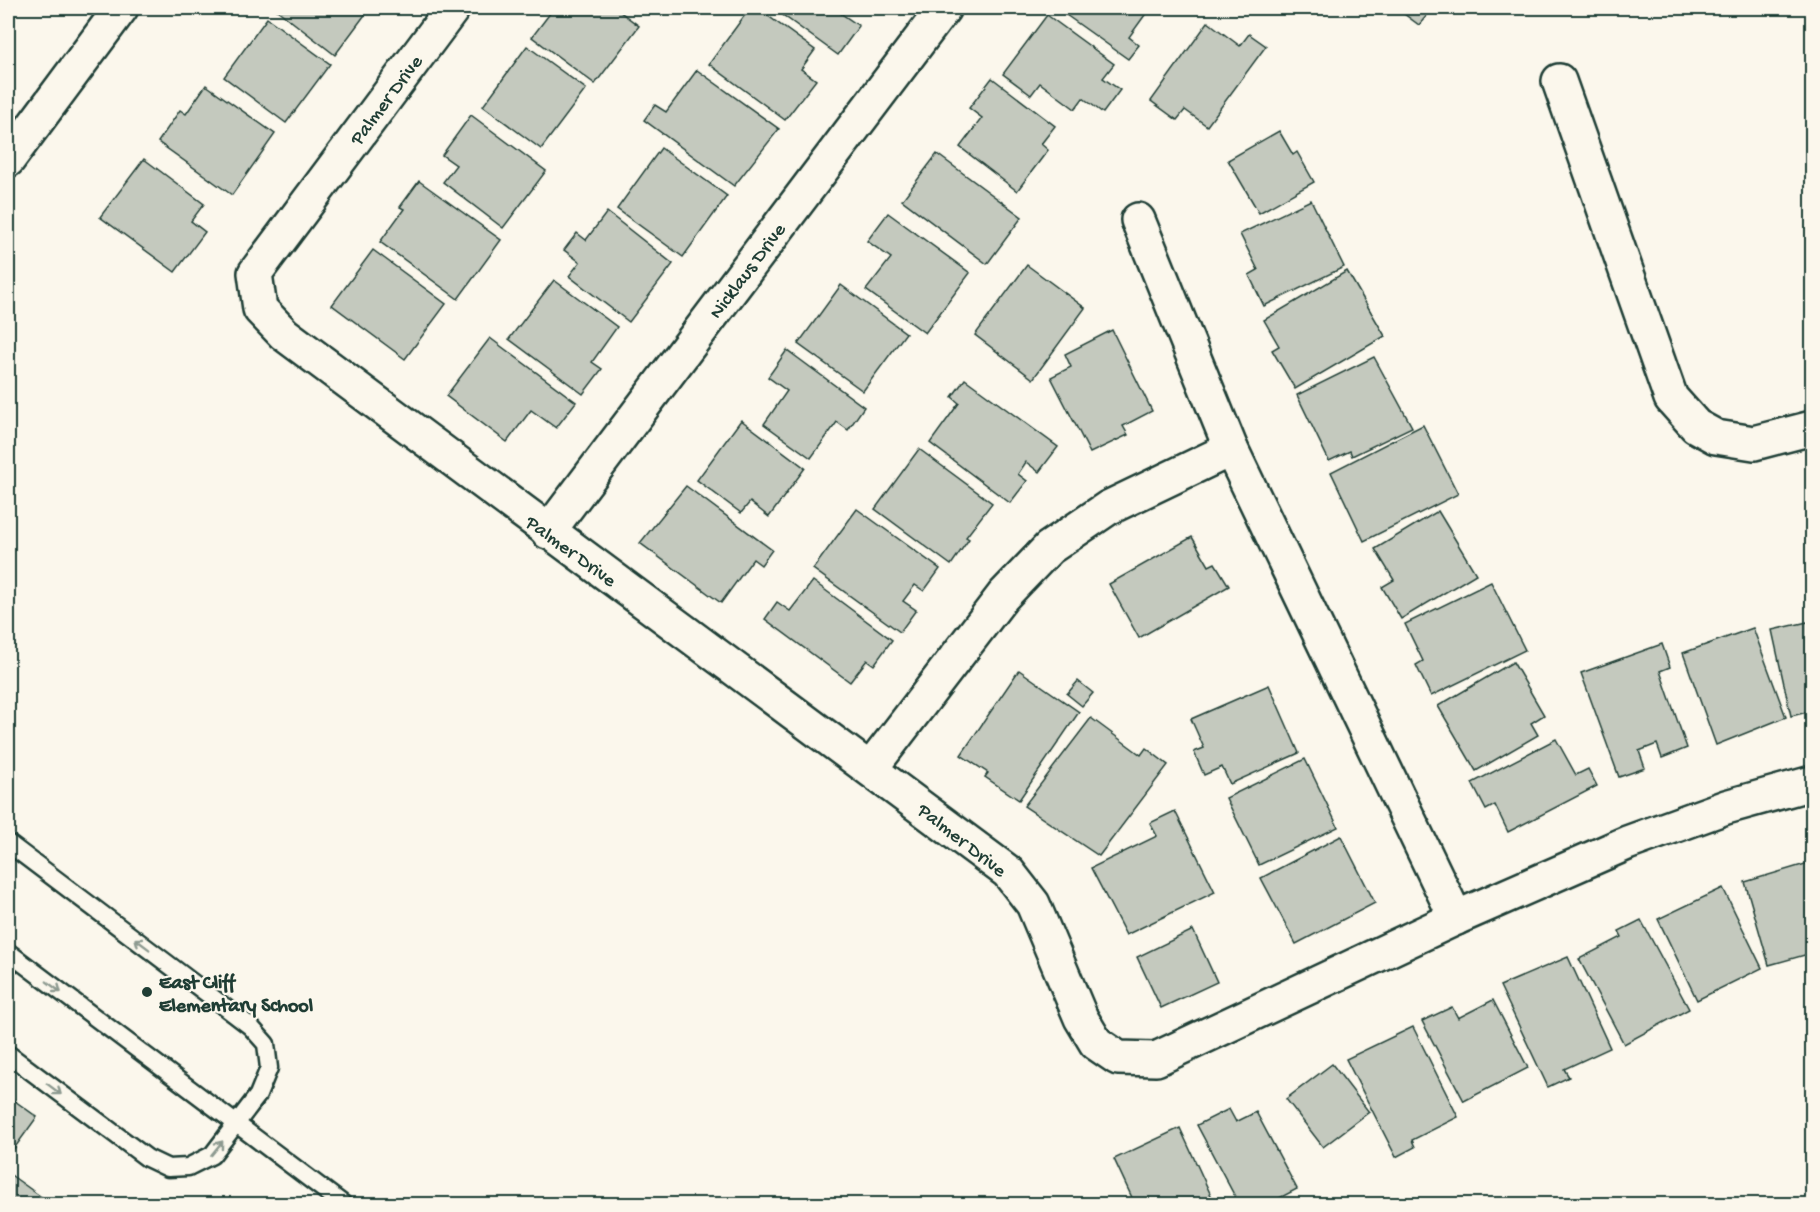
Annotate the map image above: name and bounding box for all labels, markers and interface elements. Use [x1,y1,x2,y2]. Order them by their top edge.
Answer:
street label: Palmer Drive [346,51,429,151]
street label: Nicklaus Drive [705,219,793,324]
street label: Palmer Drive [519,512,620,594]
street label: Palmer Drive [911,799,1010,884]
one-way arrow [134,938,150,951]
place label: East Cliff Elementary School [159,973,314,1019]
one-way arrow [46,981,62,993]
marker: East Cliff Elementary School [140,985,154,999]
one-way arrow [46,1083,62,1095]
one-way arrow [211,1140,224,1156]

